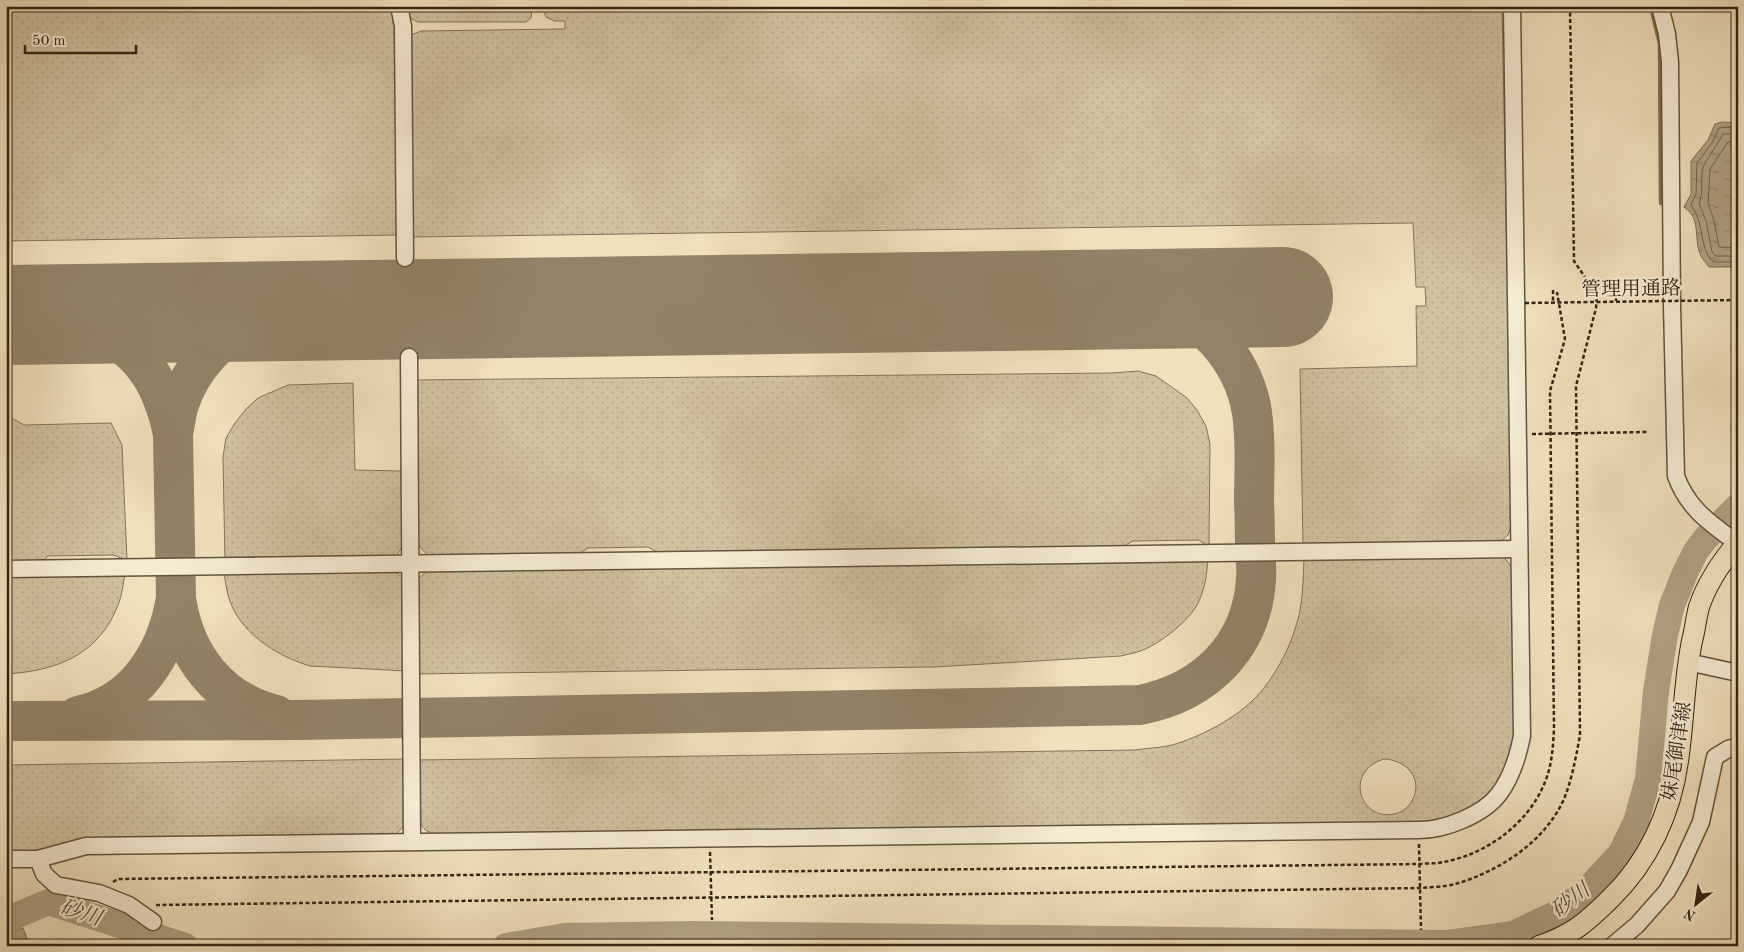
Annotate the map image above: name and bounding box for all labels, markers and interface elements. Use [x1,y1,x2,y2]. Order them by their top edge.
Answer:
scale bar [25,22,136,54]
text: 50 m [32,34,66,49]
street label: 管理用通路 [1581,277,1681,301]
street label: 妹尾御津線 [1658,700,1696,802]
water label: 砂川 [1547,877,1596,922]
north arrow [1672,880,1722,930]
water label: 砂川 [57,895,106,931]
text: N [1682,906,1698,923]

